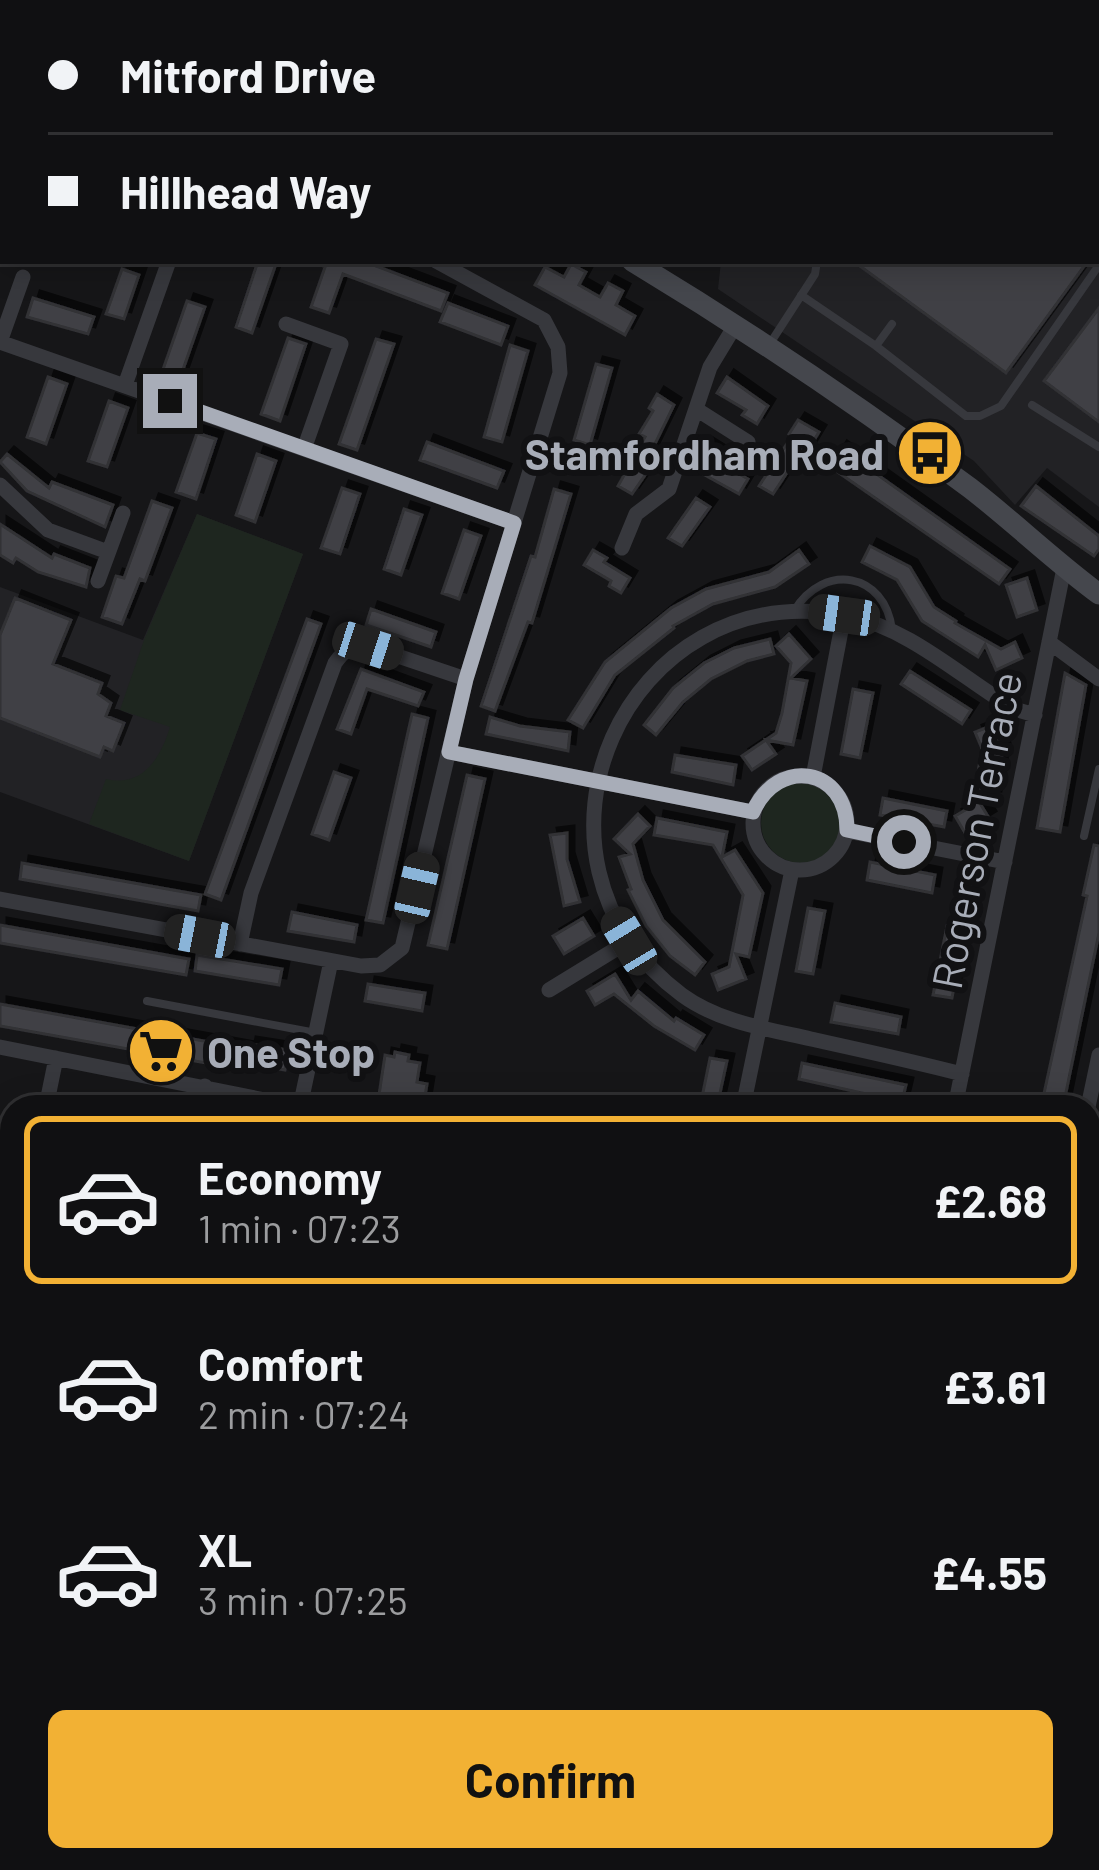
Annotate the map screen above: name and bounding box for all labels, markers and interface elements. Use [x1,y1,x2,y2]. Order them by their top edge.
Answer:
text: Mitford Drive [120,48,376,102]
text: Hillhead Way [120,164,371,218]
route end [143,374,197,428]
bus stop icon: Stamfordham Road [895,418,965,488]
place label: Stamfordham Road [525,428,884,478]
car [806,592,882,638]
car [328,618,408,674]
street label: Rogerson Terrace [920,667,1031,993]
route start [877,815,931,869]
car [391,849,443,927]
car [595,901,663,981]
car [161,911,239,961]
supermarket icon: One Stop [126,1016,196,1086]
place label: One Stop [207,1026,375,1076]
icon: car [54,1146,162,1254]
text: Economy [198,1150,382,1204]
text: £2.68 [934,1173,1047,1227]
text: 1 min · 07:23 [198,1204,401,1251]
icon: car [54,1332,162,1440]
text: Comfort [198,1336,364,1390]
text: £3.61 [943,1359,1047,1413]
text: 2 min · 07:24 [198,1390,410,1437]
icon: car [54,1518,162,1626]
text: XL [198,1522,252,1576]
text: £4.55 [932,1545,1047,1599]
text: 3 min · 07:25 [198,1576,408,1623]
button: Confirm [48,1710,1053,1848]

